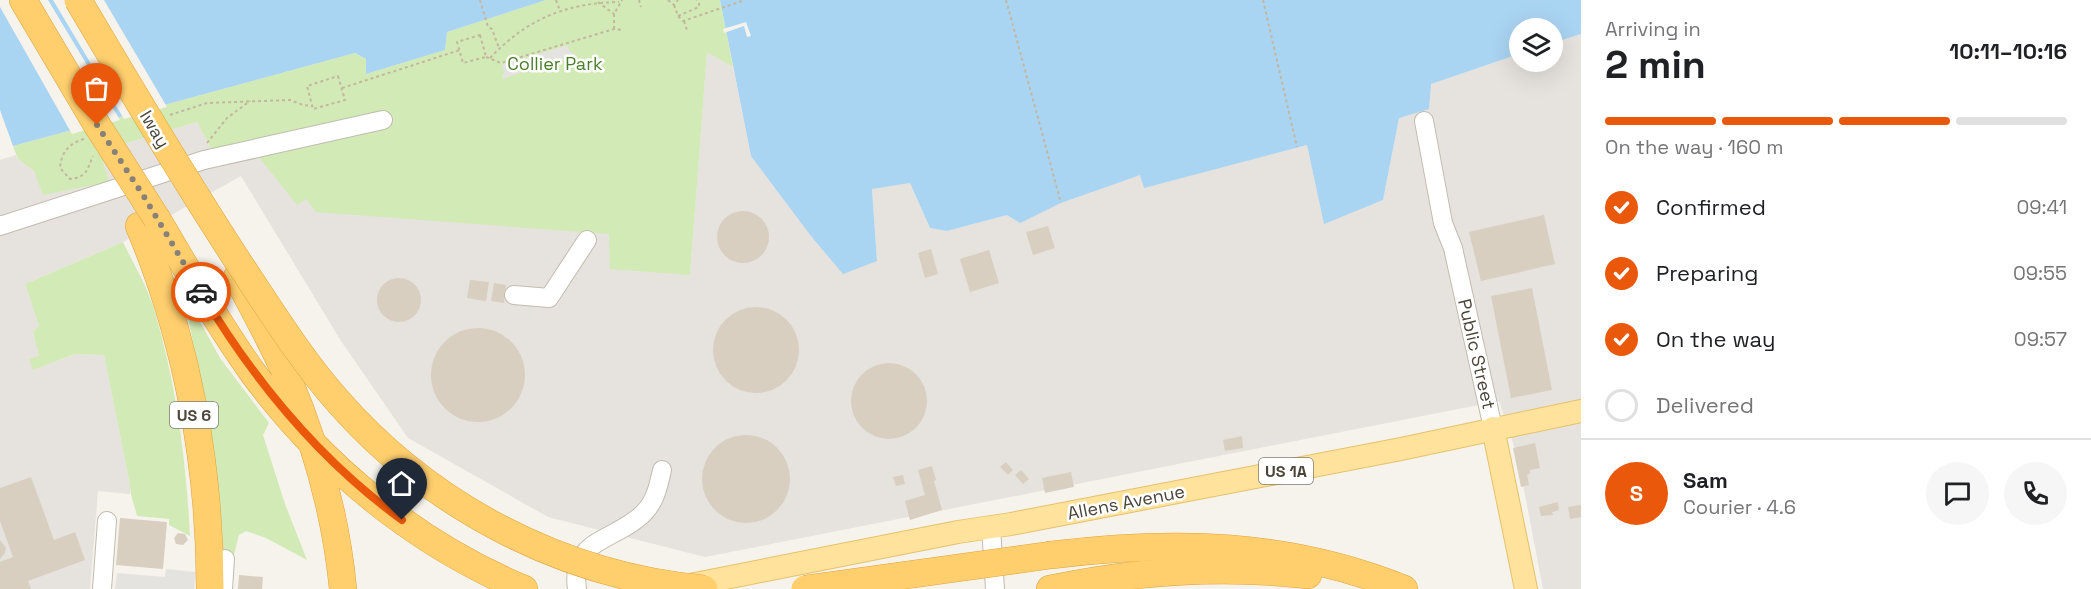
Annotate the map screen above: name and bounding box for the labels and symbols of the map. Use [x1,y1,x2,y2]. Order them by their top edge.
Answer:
park label: Collier Park [507,52,603,75]
pin [71,63,122,125]
street label: Iway [135,106,175,152]
courier [171,262,231,322]
street label: Public Street [1453,297,1501,411]
road number: US 6 [170,402,218,428]
pin [376,458,427,520]
road number: US 1A [1259,458,1313,484]
street label: Allens Avenue [1065,479,1187,525]

